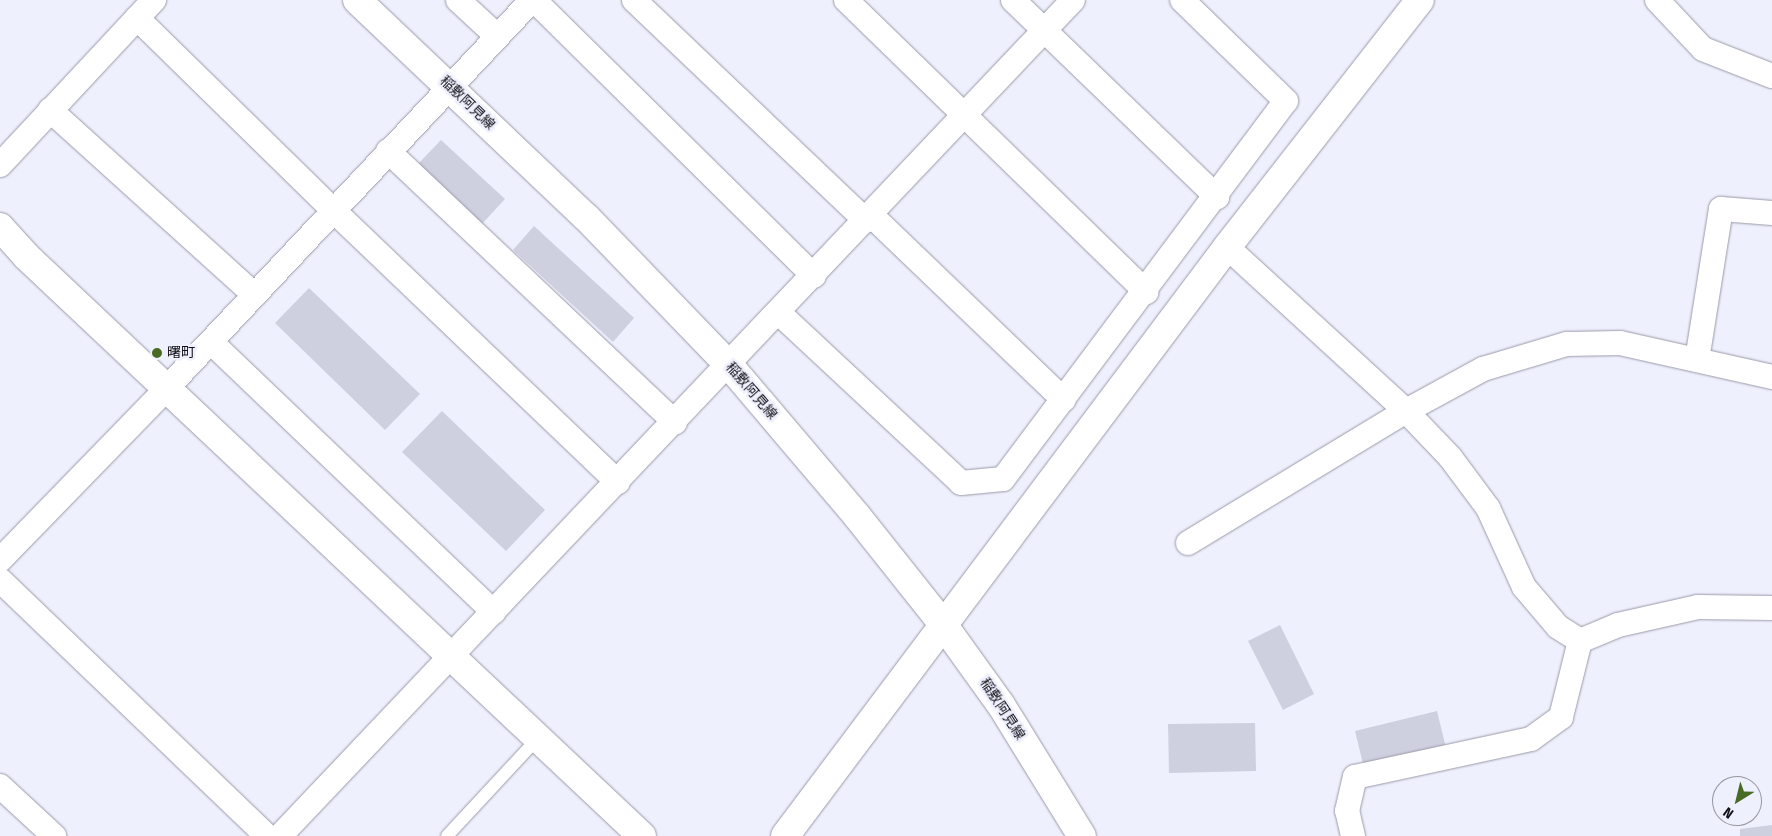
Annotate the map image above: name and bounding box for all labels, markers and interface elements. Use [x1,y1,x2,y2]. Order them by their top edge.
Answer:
street label: 稲敷阿見線 [436,73,498,133]
place label: 曙町 [167,345,195,361]
marker: 曙町 [151,347,163,359]
street label: 稲敷阿見線 [722,359,780,423]
street label: 稲敷阿見線 [976,675,1028,743]
north arrow [1712,776,1762,826]
text: N [1720,803,1737,822]

